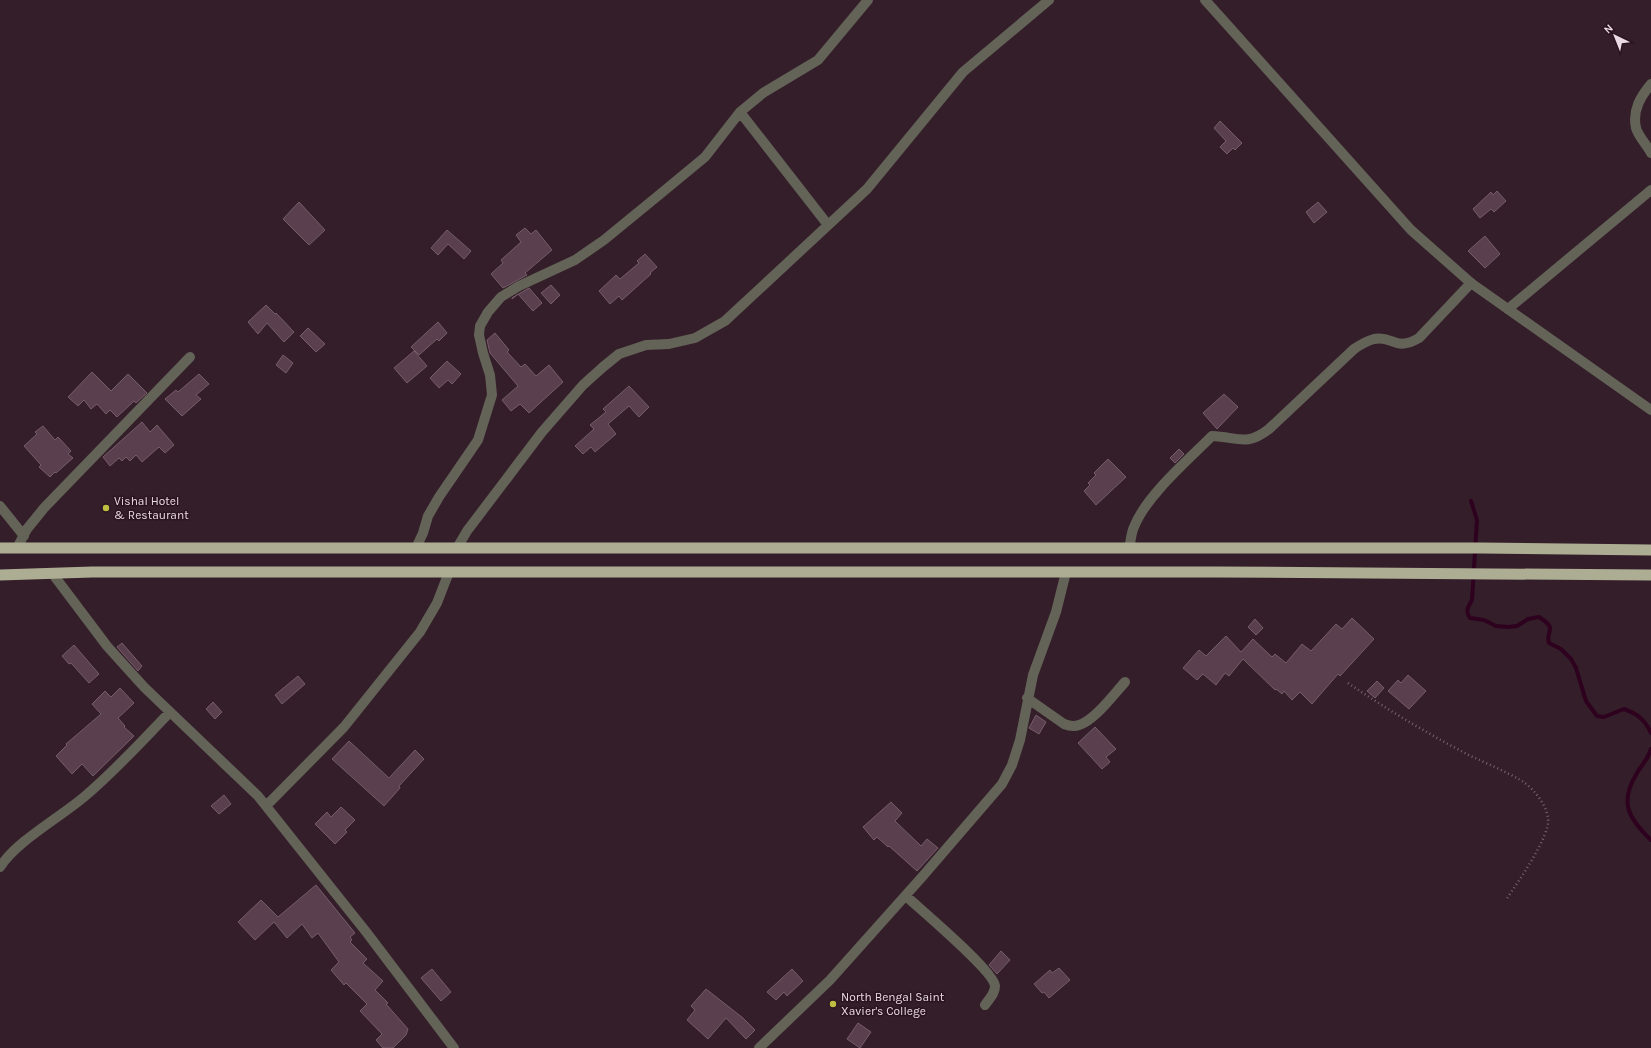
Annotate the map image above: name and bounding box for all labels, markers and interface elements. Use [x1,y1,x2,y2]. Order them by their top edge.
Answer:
north arrow [1595,16,1635,56]
text: N [1601,22,1616,36]
place label: Vishal Hotel & Restaurant [114,494,189,522]
marker: Vishal Hotel & Restaurant [101,503,111,513]
place label: North Bengal Saint Xavier's College [841,990,945,1018]
marker: North Bengal Saint Xavier's College [828,999,838,1009]

